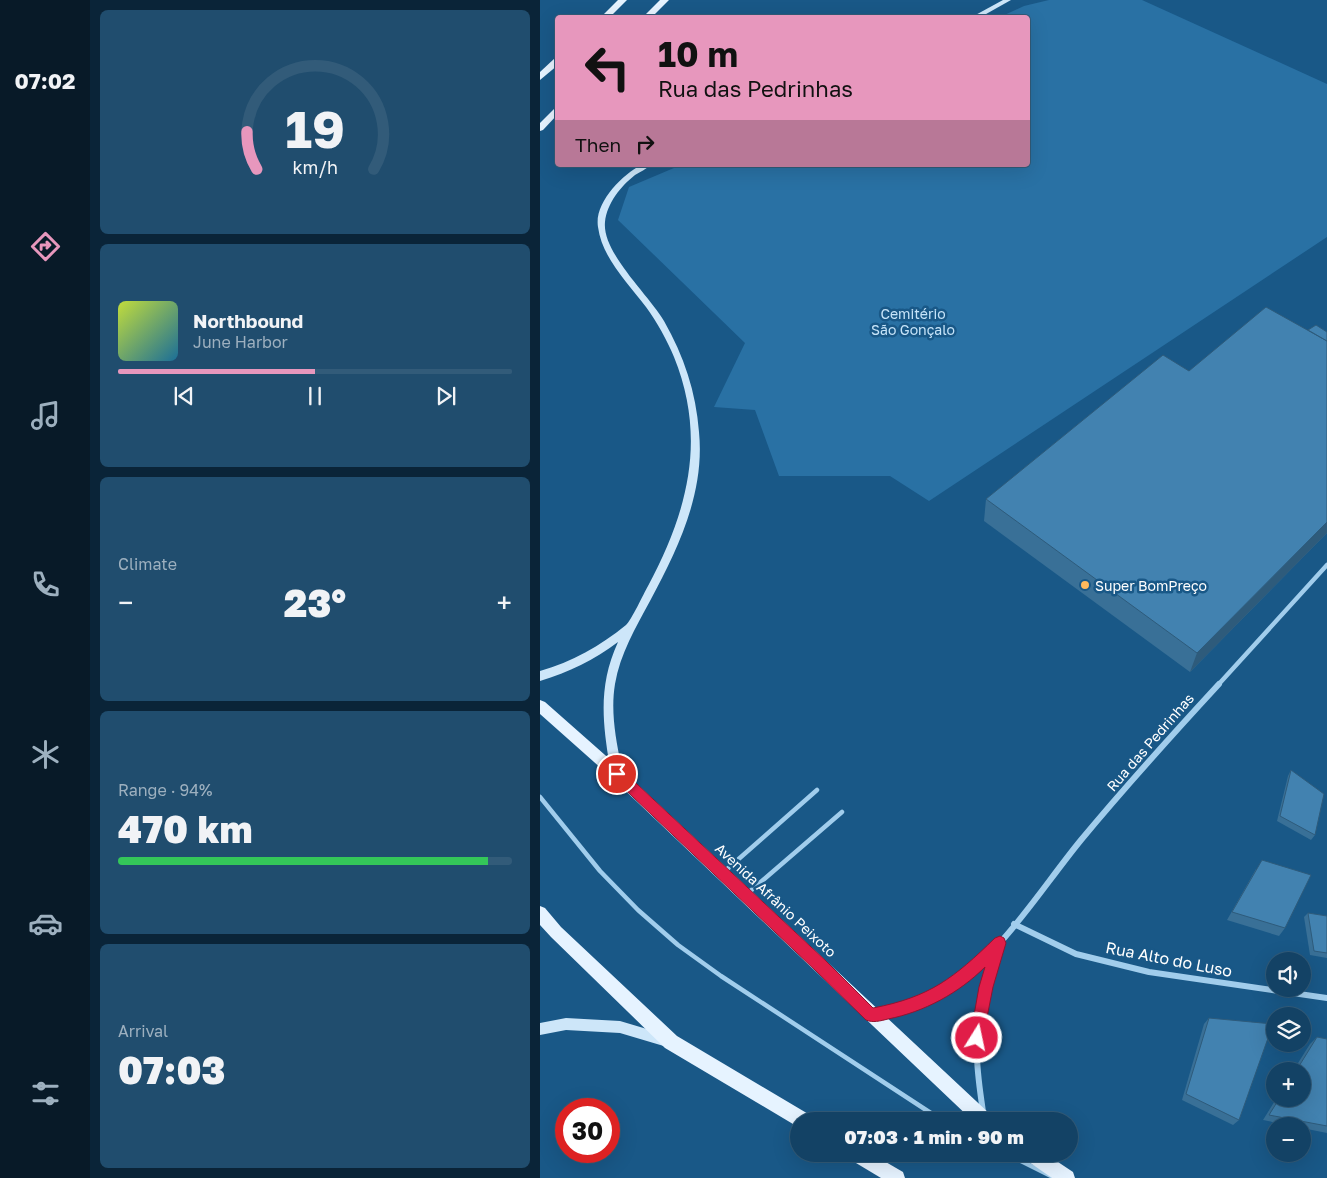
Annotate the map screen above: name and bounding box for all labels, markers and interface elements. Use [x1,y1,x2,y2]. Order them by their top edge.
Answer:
text: 10 m [658,33,738,75]
icon: left [575,35,640,100]
text: 07:02 [14,67,76,94]
text: Rua das Pedrinhas [658,75,853,102]
text: 19 [285,97,345,159]
icon: right [631,130,659,158]
text: Then [575,133,621,156]
text: km/h [292,156,338,178]
icon: directions [28,229,63,264]
park label: Cemitério São Gonçalo [871,305,955,338]
text: Northbound [193,309,303,332]
text: June Harbor [193,332,288,352]
icon: previous [170,382,198,410]
icon: pause [301,382,329,410]
icon: next [432,382,460,410]
icon: music [28,398,63,433]
text: Climate [118,554,177,574]
icon: phone [28,567,63,602]
place label: Super BomPreço [1095,577,1207,594]
marker: Super BomPreço [1079,579,1091,591]
text: 23° [284,580,346,625]
text: − [118,586,133,619]
text: + [497,586,512,619]
street label: Rua das Pedrinhas [1103,690,1197,794]
icon: climate [28,737,63,772]
pin [596,753,638,795]
icon: arrive [603,760,631,788]
text: Range · 94% [118,780,212,800]
text: 470 km [118,806,253,851]
street label: Avenida Afrânio Peixoto [712,840,840,960]
icon: car [28,906,63,941]
street label: Rua Alto do Luso [1104,937,1234,981]
map controls [1266,952,1311,1162]
button: sound [1266,952,1311,997]
button: layers [1266,1007,1311,1052]
position arrow [950,1011,1002,1063]
text: Arrival [118,1021,168,1041]
text: 07:03 [118,1047,225,1092]
button: + [1266,1062,1311,1107]
icon: filters [28,1076,63,1111]
speed limit sign: 30 [555,1098,620,1163]
button: − [1266,1117,1311,1162]
text: 07:03 · 1 min · 90 m [844,1125,1024,1148]

